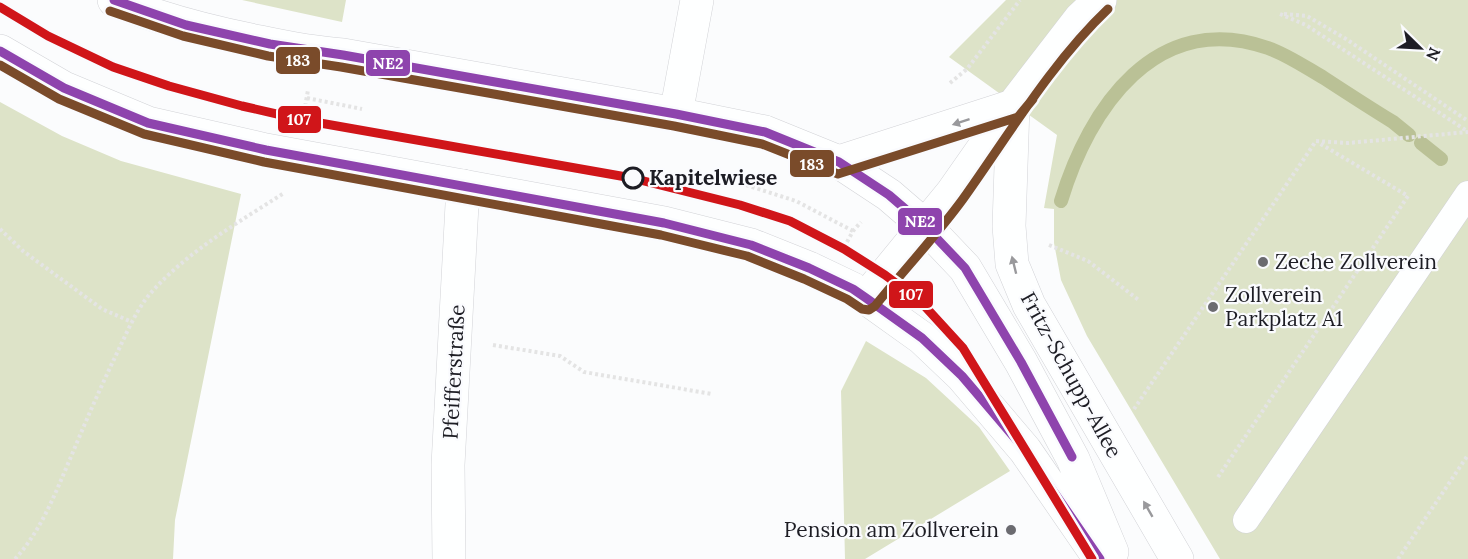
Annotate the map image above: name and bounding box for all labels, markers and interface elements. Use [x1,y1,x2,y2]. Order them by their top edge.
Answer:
north arrow [1390,18,1450,78]
text: N [1422,44,1445,64]
line badge: 183 [275,46,321,75]
line badge: NE2 [365,49,411,77]
text: 183 [286,50,310,70]
text: NE2 [373,53,403,73]
line badge: 107 [277,105,322,134]
text: 107 [287,109,312,129]
one-way arrow [952,118,970,127]
line badge: 183 [789,149,835,178]
text: 183 [800,154,824,174]
place label: Kapitelwiese [649,164,777,191]
marker: Kapitelwiese [622,167,644,189]
line badge: NE2 [897,207,943,236]
text: NE2 [905,211,935,231]
place label: Zeche Zollverein [1275,248,1437,275]
marker: Zeche Zollverein [1256,255,1270,269]
one-way arrow [1008,256,1018,274]
line badge: 107 [888,280,934,309]
place label: Zollverein Parkplatz A1 [1225,281,1343,332]
text: 107 [899,284,924,304]
street label: Fritz-Schupp-Allee [1015,287,1128,462]
marker: Zollverein Parkplatz A1 [1206,300,1220,314]
street label: Pfeifferstraße [436,304,471,440]
one-way arrow [1143,500,1153,517]
place label: Pension am Zollverein [784,516,999,543]
marker: Pension am Zollverein [1004,523,1018,537]

